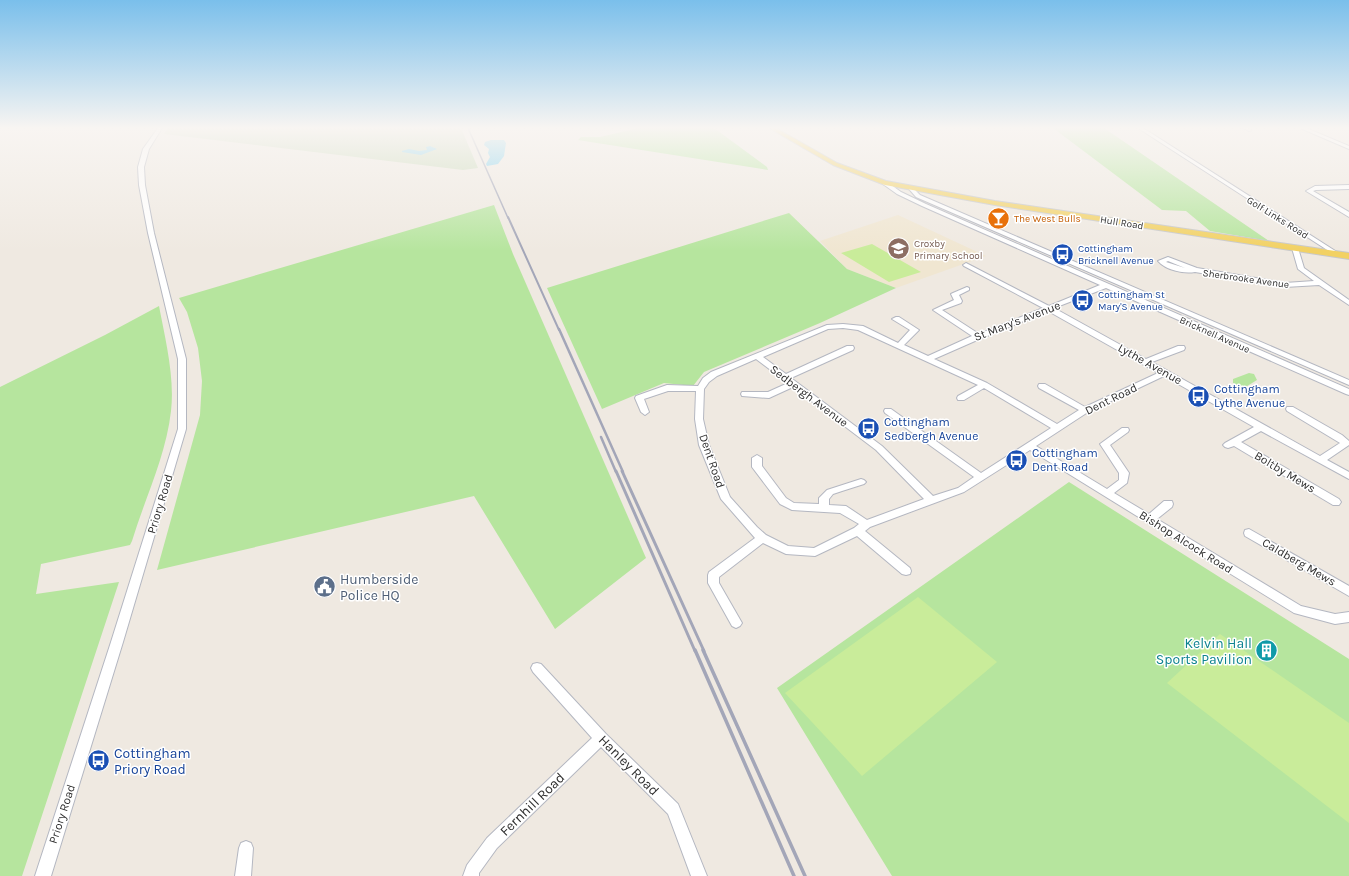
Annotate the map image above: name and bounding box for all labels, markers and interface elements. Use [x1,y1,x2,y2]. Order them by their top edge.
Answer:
street label: Golf Links Road [1244,194,1311,242]
bar icon: The West Bulls [986,205,1012,231]
place label: The West Bulls [1014,213,1081,225]
street label: Hull Road [1099,214,1144,232]
school or university icon: Croxby Primary School [886,236,912,262]
place label: Croxby Primary School [914,238,983,262]
bus stop icon: Cottingham Bricknell Avenue [1049,241,1075,267]
place label: Cottingham Bricknell Avenue [1078,243,1154,267]
street label: Sherbrooke Avenue [1202,267,1290,291]
bus stop icon: Cottingham St Mary'S Avenue [1070,287,1096,313]
place label: Cottingham St Mary'S Avenue [1098,289,1165,313]
street label: St Mary's Avenue [972,298,1062,344]
street label: Bricknell Avenue [1178,314,1252,356]
street label: Lythe Avenue [1116,341,1184,387]
street label: Sedbergh Avenue [767,362,851,430]
street label: Dent Road [1083,380,1139,418]
place label: Cottingham Lythe Avenue [1214,382,1285,410]
bus stop icon: Cottingham Lythe Avenue [1186,383,1212,409]
place label: Cottingham Sedbergh Avenue [884,415,978,443]
bus stop icon: Cottingham Sedbergh Avenue [856,416,882,442]
street label: Dent Road [696,432,728,490]
place label: Cottingham Dent Road [1032,446,1098,474]
bus stop icon: Cottingham Dent Road [1003,447,1029,473]
street label: Boltby Mews [1252,448,1318,496]
street label: Priory Road [144,473,176,535]
street label: Bishop Alcock Road [1137,508,1235,576]
street label: Caldberg Mews [1260,535,1338,589]
place label: Humberside Police HQ [340,571,419,604]
public building icon: Humberside Police HQ [312,574,338,600]
place label: Kelvin Hall Sports Pavilion [1156,635,1252,668]
building icon: Kelvin Hall Sports Pavilion [1254,638,1280,664]
street label: Hanley Road [595,732,662,799]
place label: Cottingham Priory Road [114,745,191,778]
bus stop icon: Cottingham Priory Road [86,748,112,774]
street label: Fernhill Road [496,769,568,840]
street label: Priory Road [46,783,78,845]

